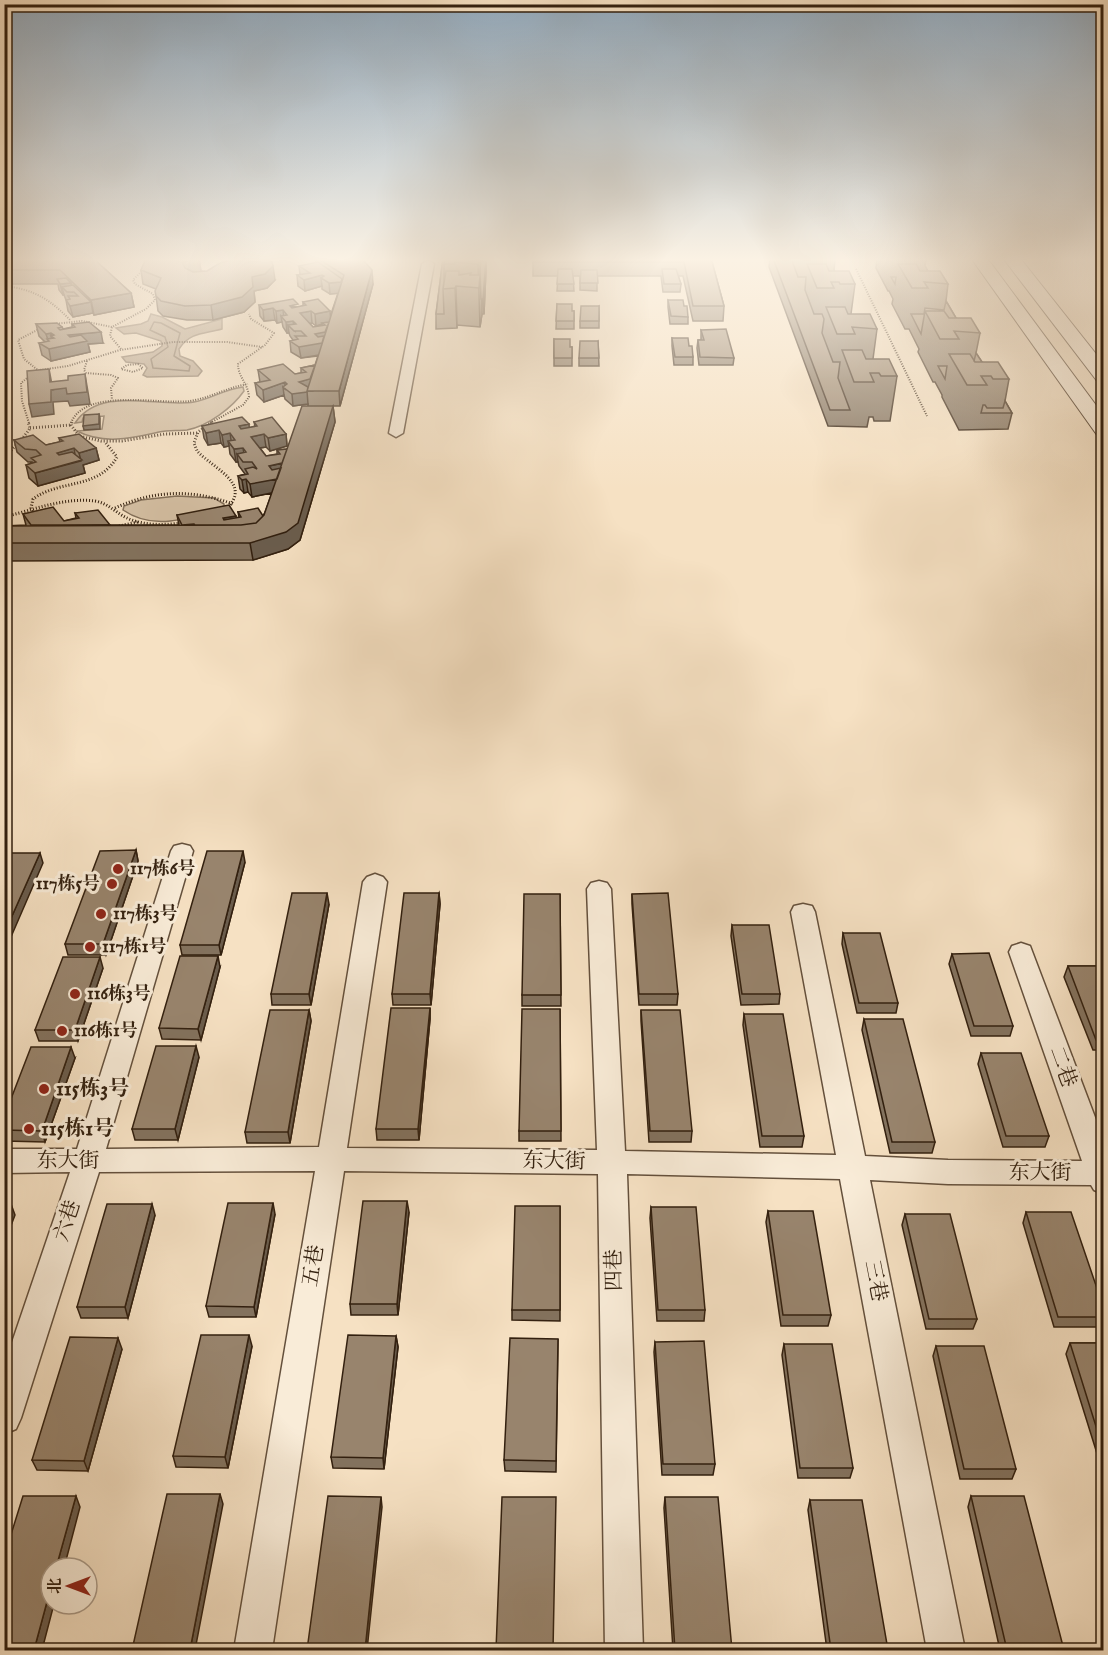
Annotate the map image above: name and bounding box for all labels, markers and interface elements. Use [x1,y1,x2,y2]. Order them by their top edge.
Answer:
place label: 117栋6号 [130,858,195,881]
marker: 117栋6号 [111,862,125,876]
place label: 117栋5号 [36,873,100,896]
marker: 117栋5号 [105,877,119,891]
place label: 117栋3号 [113,903,178,926]
marker: 117栋3号 [94,907,108,921]
place label: 117栋1号 [102,936,167,959]
marker: 117栋1号 [83,940,97,954]
place label: 116栋3号 [87,983,151,1006]
marker: 116栋3号 [68,987,82,1001]
place label: 116栋1号 [74,1020,138,1043]
marker: 116栋1号 [55,1024,69,1038]
street label: 二巷 [1042,1043,1082,1091]
place label: 115栋3号 [56,1076,129,1103]
marker: 115栋3号 [37,1082,51,1096]
place label: 115栋1号 [41,1116,114,1143]
marker: 115栋1号 [22,1122,36,1136]
street label: 东大街 [37,1148,100,1175]
street label: 东大街 [522,1148,586,1176]
street label: 东大街 [1009,1160,1072,1187]
street label: 六巷 [49,1197,87,1245]
street label: 五巷 [297,1243,331,1289]
street label: 四巷 [601,1249,629,1291]
street label: 三巷 [858,1258,892,1304]
north arrow [39,1556,99,1616]
text: 北 [46,1578,66,1594]

